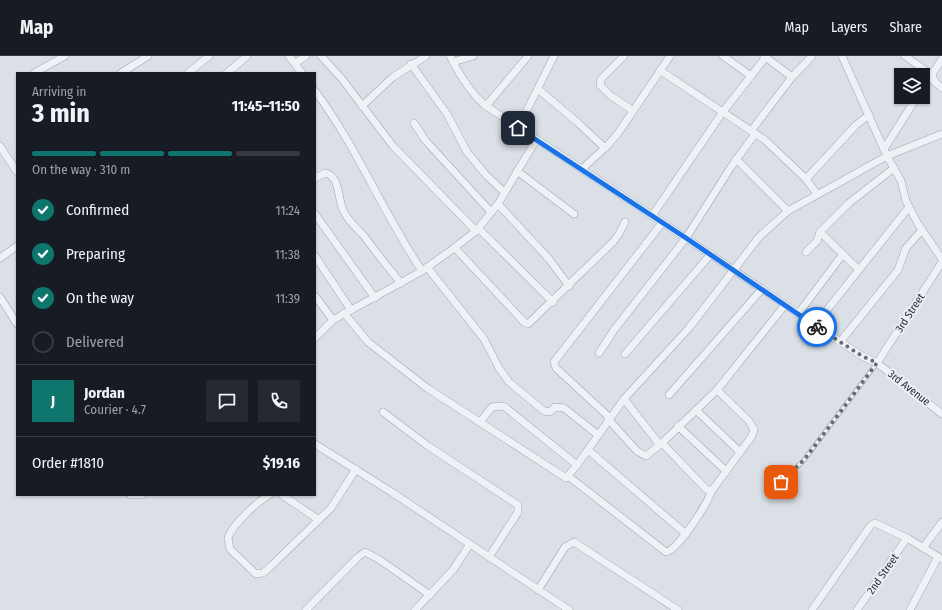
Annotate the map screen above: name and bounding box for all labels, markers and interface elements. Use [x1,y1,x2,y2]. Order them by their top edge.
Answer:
text: Map [20,16,53,39]
text: Map [785,19,809,36]
text: Layers [831,19,867,36]
text: Share [889,19,922,36]
map controls [894,68,930,104]
button: layers [894,68,930,104]
text: Arriving in [32,84,86,99]
text: 11:45–11:50 [232,97,300,115]
text: 3 min [32,98,90,129]
pin [501,111,535,145]
icon: home [507,117,529,139]
text: On the way · 310 m [32,162,130,177]
icon: check [32,199,54,221]
text: Confirmed [66,201,129,219]
text: 11:24 [276,203,300,218]
icon: check [32,243,54,265]
text: Preparing [66,245,125,263]
text: 11:38 [275,247,300,262]
icon: check [32,287,54,309]
text: On the way [66,289,134,307]
text: 11:39 [275,291,300,306]
street label: 3rd Street [893,291,928,335]
courier [797,307,837,347]
icon: bike [806,316,828,338]
text: Delivered [66,333,124,351]
street label: 3rd Avenue [885,367,933,409]
button: chat [206,380,248,422]
button: phone [258,380,300,422]
text: Jordan [84,384,125,402]
text: J [51,392,55,410]
text: Courier · 4.7 [84,402,146,417]
text: Order #1810 [32,454,104,472]
text: $19.16 [263,454,300,472]
pin [764,465,798,499]
icon: bag [770,471,792,493]
street label: 2nd Street [864,551,902,597]

